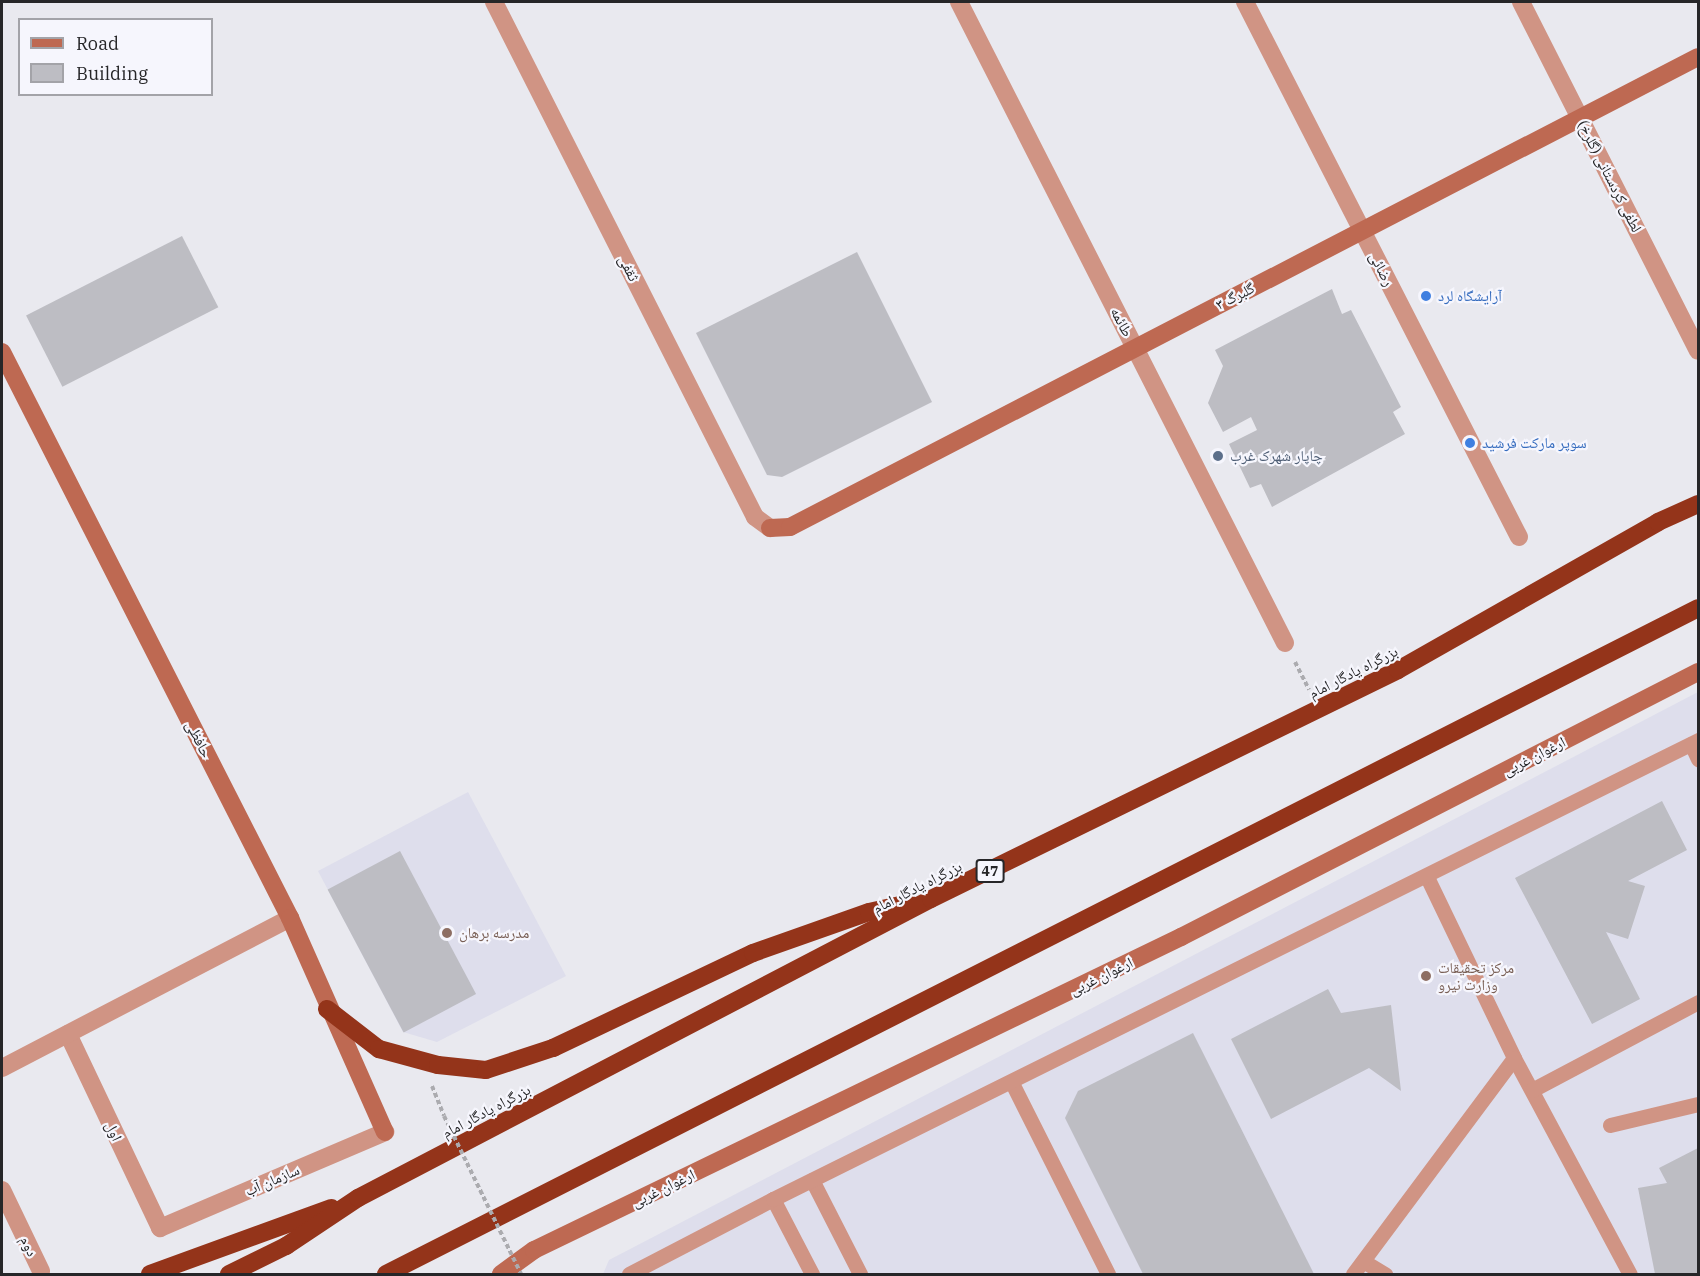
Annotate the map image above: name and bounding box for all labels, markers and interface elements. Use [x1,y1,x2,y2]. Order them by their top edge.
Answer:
legend [18,18,213,96]
text: Road [76,32,119,55]
text: Building [76,62,148,85]
street label: لطفی کردستانی (گلرخ) [1574,117,1646,235]
street label: رضائی [1366,249,1398,289]
street label: ثقفی [615,252,643,284]
street label: گلبرگ ۳ [1212,279,1258,313]
place label: آرایشگاه لرد [1438,287,1502,305]
marker: آرایشگاه لرد [1419,289,1433,303]
street label: طائمه [1107,304,1137,340]
place label: سوپر مارکت فرشید [1482,434,1587,452]
marker: سوپر مارکت فرشید [1463,436,1477,450]
place label: چاپار شهرک غرب [1230,447,1323,465]
marker: چاپار شهرک غرب [1211,449,1225,463]
street label: بزرگراه یادگار امام [1306,642,1400,702]
street label: حافظی [182,717,216,761]
street label: ارغوان غربی [1500,733,1568,779]
street label: بزرگراه یادگار امام [870,857,964,917]
road number: 47 [975,860,1005,882]
place label: مدرسه برهان [459,924,529,942]
marker: مدرسه برهان [440,926,454,940]
street label: ارغوان غربی [1067,953,1135,999]
place label: مرکز تحقیقات وزارت نیرو [1438,958,1514,993]
marker: مرکز تحقیقات وزارت نیرو [1419,969,1433,983]
street label: بزرگراه یادگار امام [439,1080,533,1142]
street label: اول [102,1118,126,1144]
street label: سازمان آب [242,1160,302,1200]
street label: ارغوان غربی [629,1165,697,1211]
street label: دوم [16,1233,42,1259]

